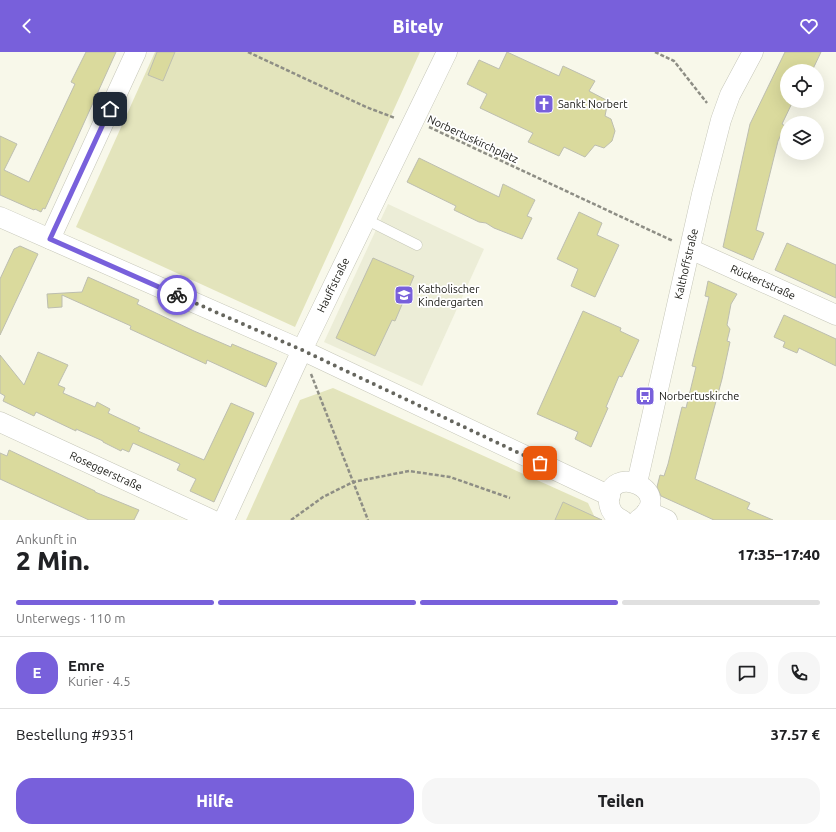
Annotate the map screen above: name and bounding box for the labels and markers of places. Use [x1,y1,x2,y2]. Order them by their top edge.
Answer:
pin [93,92,127,126]
church icon: Sankt Norbert [533,93,555,115]
place label: Sankt Norbert [558,98,628,110]
place label: Katholischer Kindergarten [418,283,483,308]
school or university icon: Katholischer Kindergarten [393,284,415,306]
bus stop icon: Norbertuskirche [634,385,656,407]
place label: Norbertuskirche [659,390,739,402]
pin [523,446,557,480]

